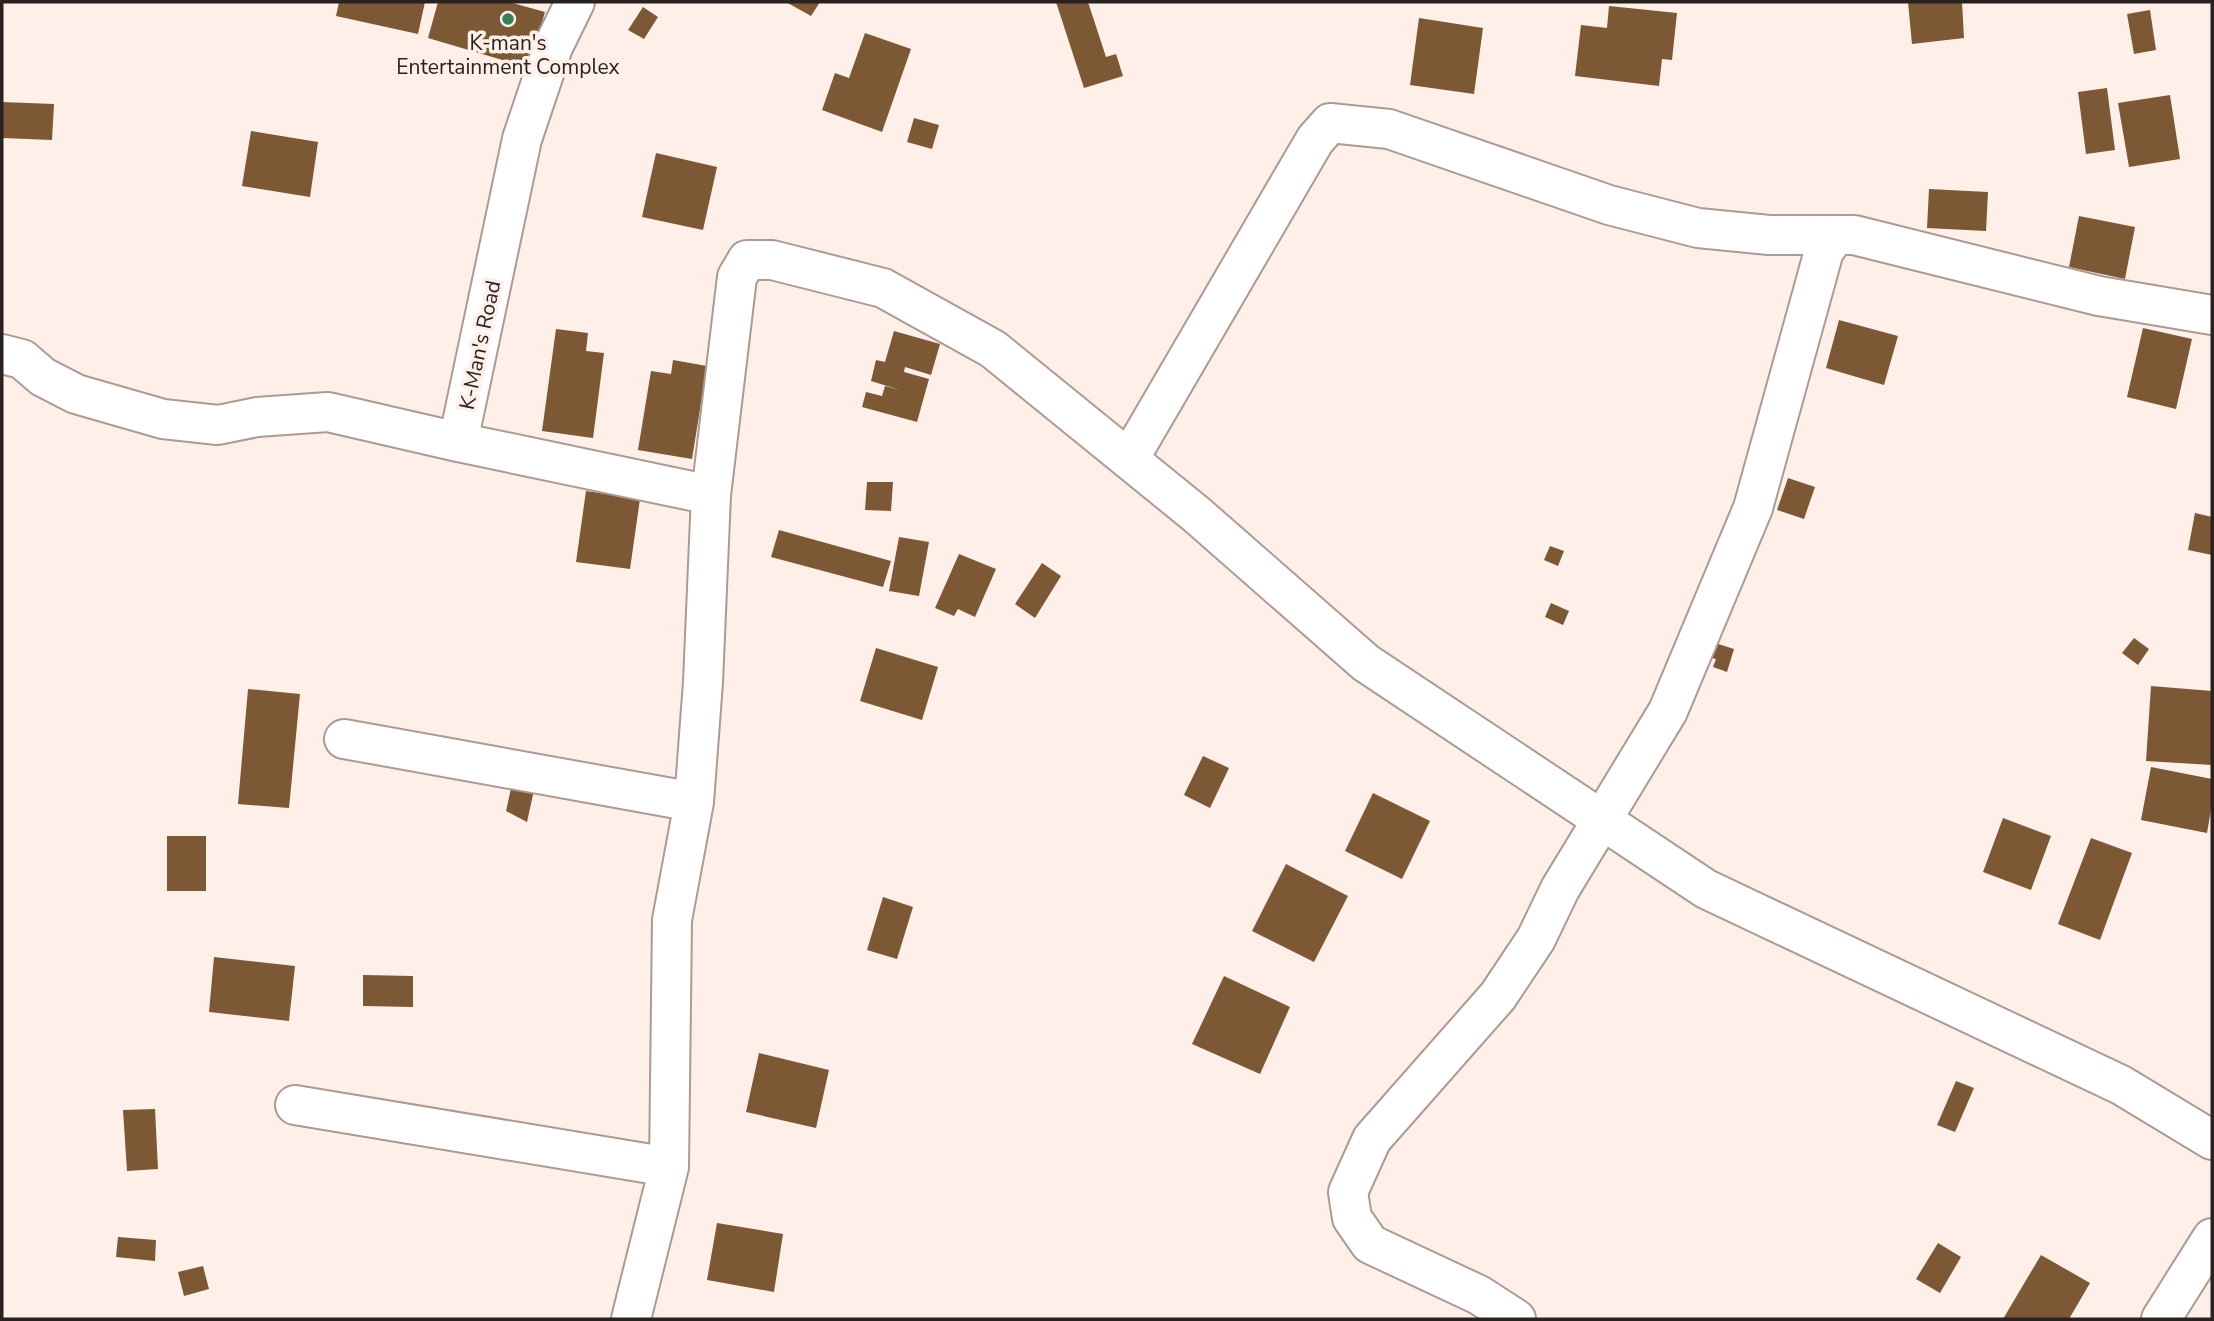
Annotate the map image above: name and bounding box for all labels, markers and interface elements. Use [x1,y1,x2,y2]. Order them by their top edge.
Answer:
marker: K-man's Entertainment Complex [500,11,516,27]
place label: K-man's Entertainment Complex [396,29,620,81]
street label: K-Man's Road [453,278,507,412]

